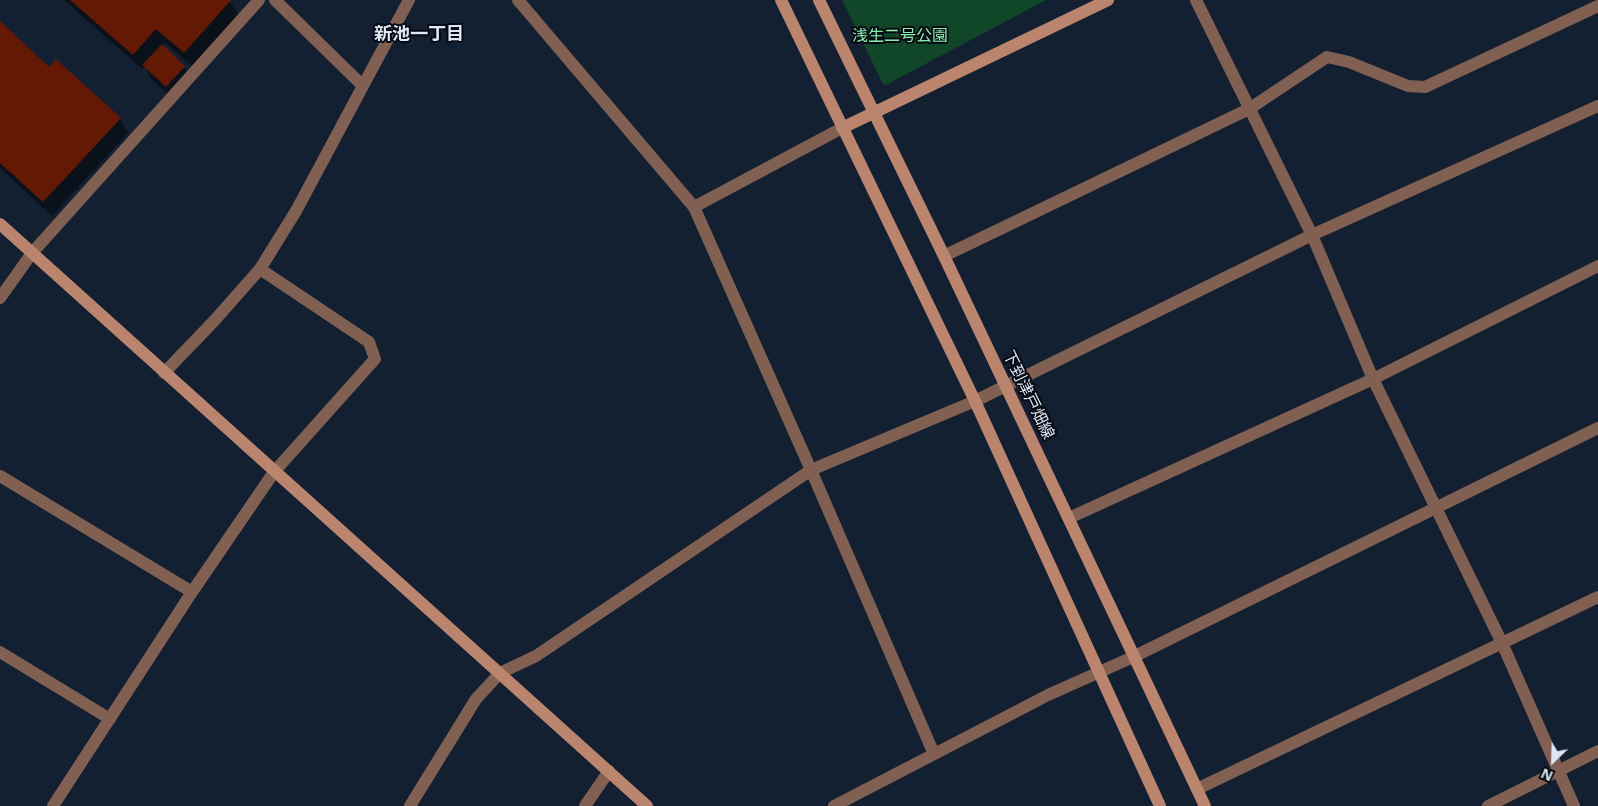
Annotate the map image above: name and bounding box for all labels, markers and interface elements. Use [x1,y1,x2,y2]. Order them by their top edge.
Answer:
district label: 新池一丁目 [374,24,464,46]
park label: 浅生二号公園 [852,26,948,46]
street label: 下到津戸畑線 [998,348,1058,442]
north arrow [1528,736,1578,786]
text: N [1538,764,1556,786]

